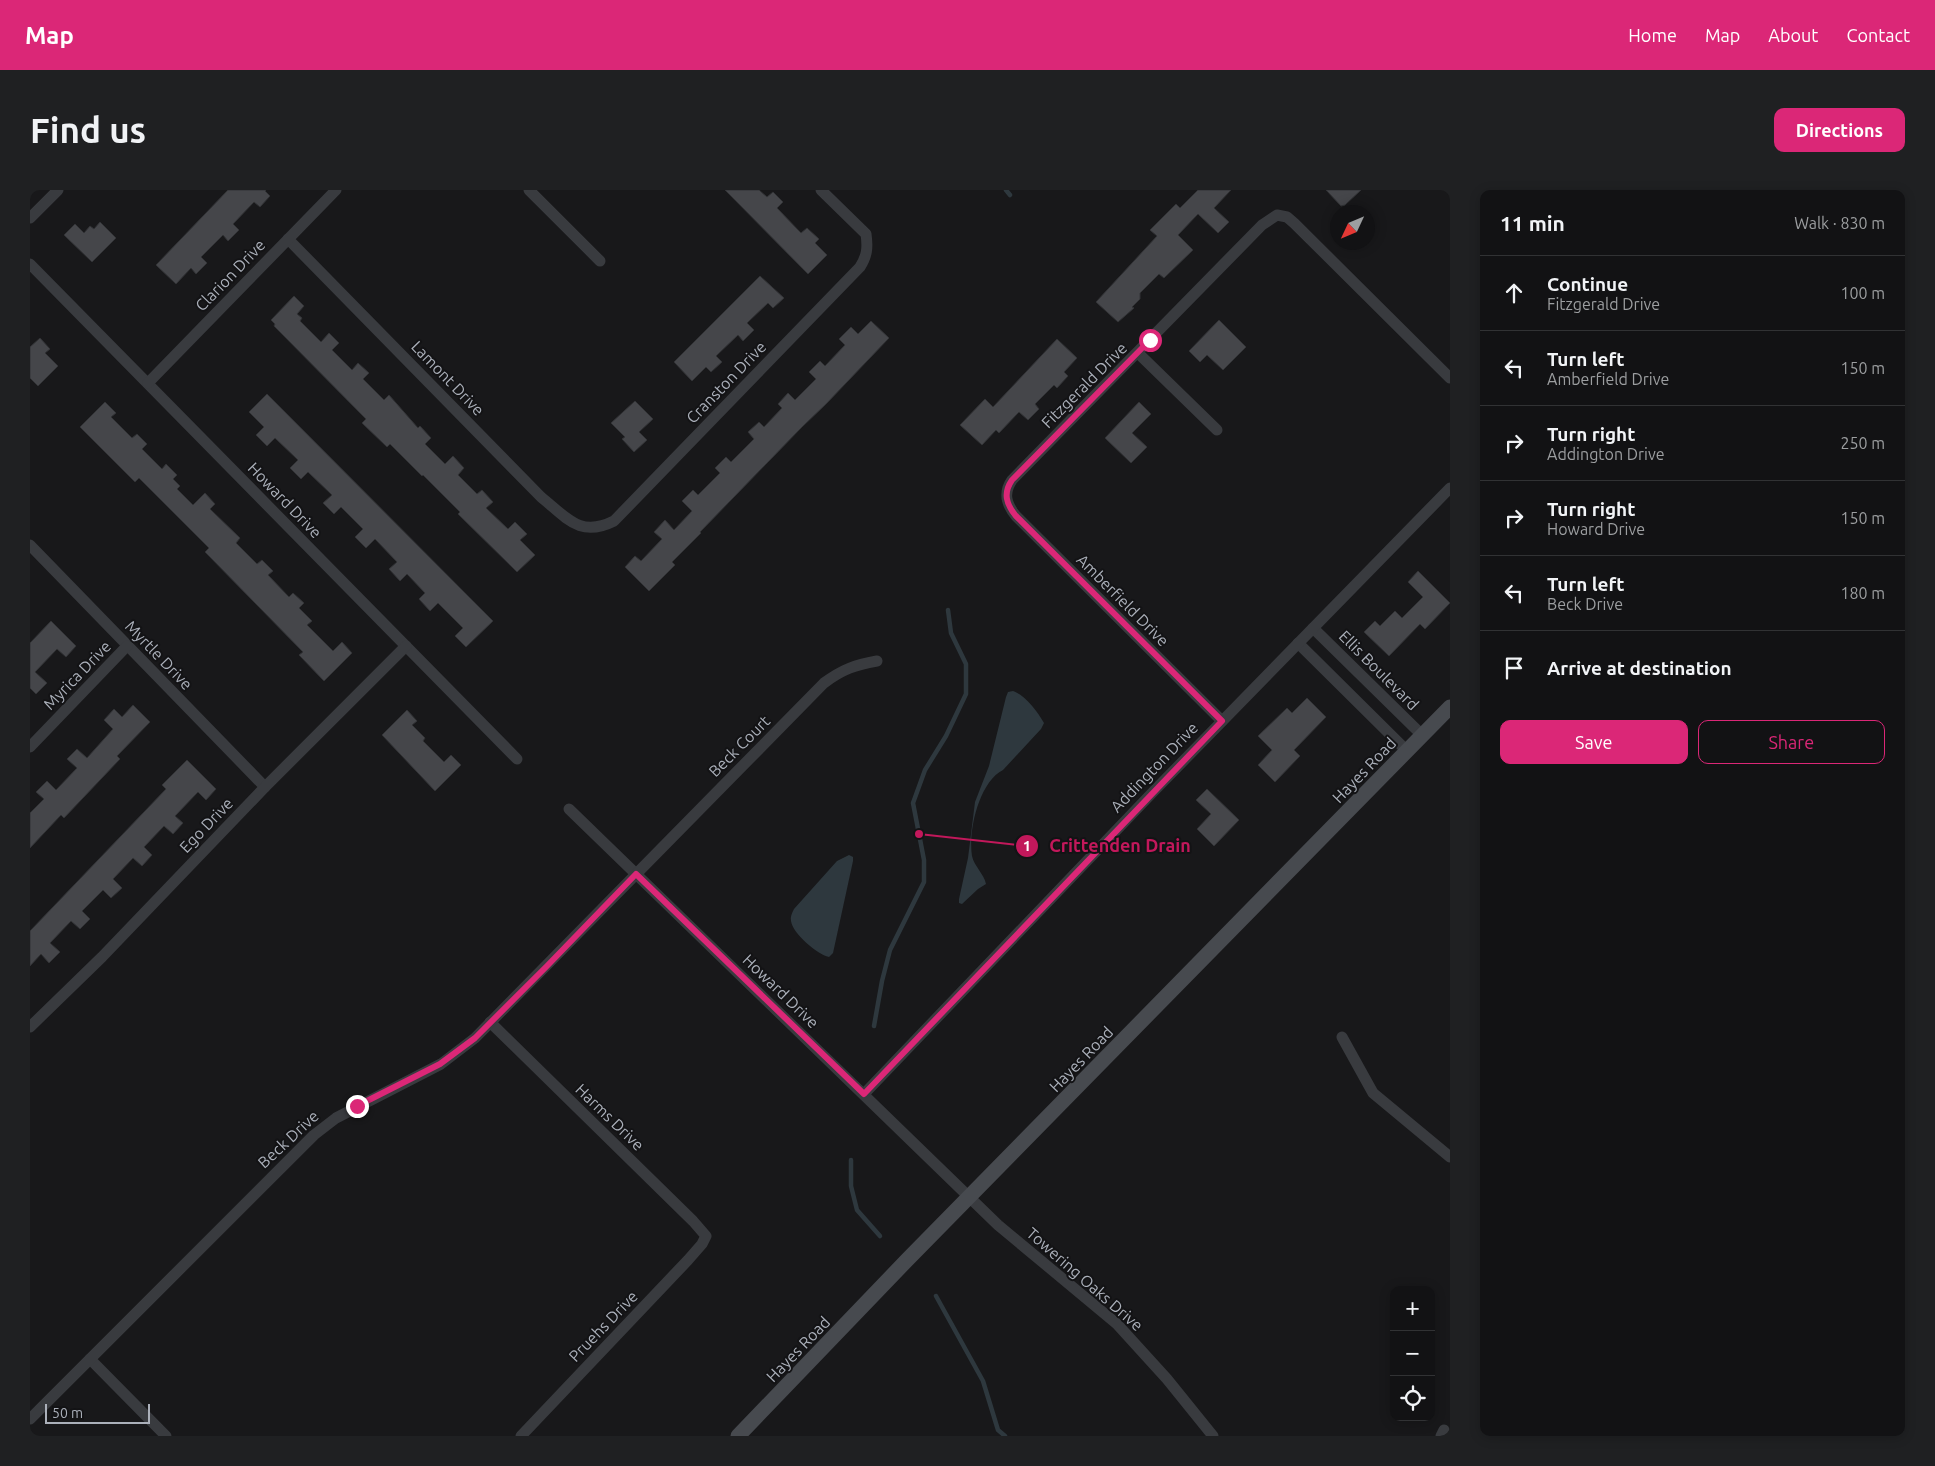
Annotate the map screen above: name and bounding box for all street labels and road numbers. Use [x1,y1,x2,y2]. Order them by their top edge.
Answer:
street label: Clarion Drive [192,236,268,314]
street label: Lamont Drive [408,337,488,419]
street label: Cranston Drive [683,337,769,427]
street label: Fitzgerald Drive [1038,339,1130,431]
street label: Howard Drive [244,458,326,542]
street label: Amberfield Drive [1073,550,1173,650]
street label: Myrtle Drive [122,617,196,693]
street label: Ellis Boulevard [1336,627,1422,713]
street label: Myrica Drive [40,637,114,713]
street label: Beck Court [705,711,774,780]
street label: Addington Drive [1107,718,1201,816]
street label: Hayes Road [1329,734,1399,806]
street label: Ego Drive [176,794,236,856]
street label: Howard Drive [739,950,823,1032]
street label: Hayes Road [1046,1023,1116,1095]
street label: Harms Drive [572,1080,648,1154]
street label: Beck Drive [254,1106,322,1172]
street label: Towering Oaks Drive [1023,1224,1147,1334]
street label: Pruehs Drive [565,1287,641,1365]
street label: Hayes Road [763,1313,833,1385]

